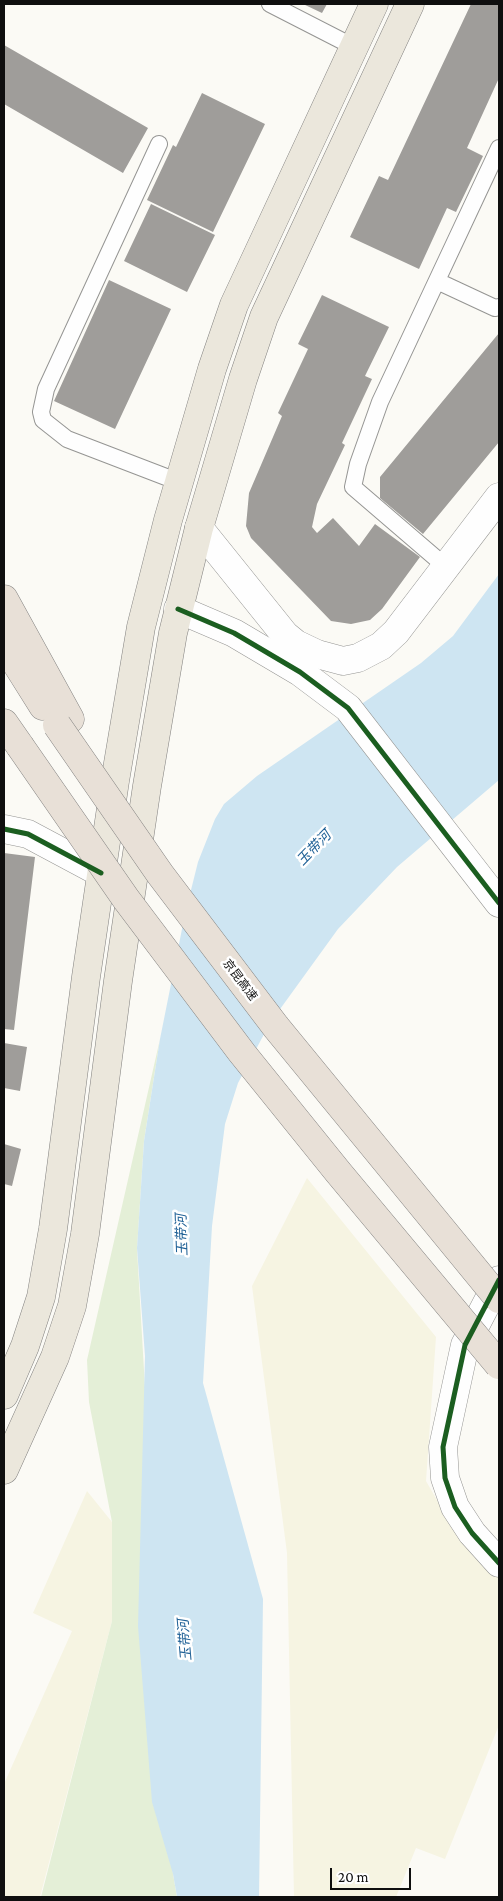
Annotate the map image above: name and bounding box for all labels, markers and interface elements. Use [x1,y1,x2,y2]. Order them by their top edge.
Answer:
water label: 玉带河 [293,827,335,869]
street label: 京昆高速 [220,956,260,1004]
water label: 玉带河 [173,1214,191,1256]
water label: 玉带河 [175,1618,195,1662]
scale bar [333,1858,414,1890]
text: 20 m [338,1869,369,1885]

